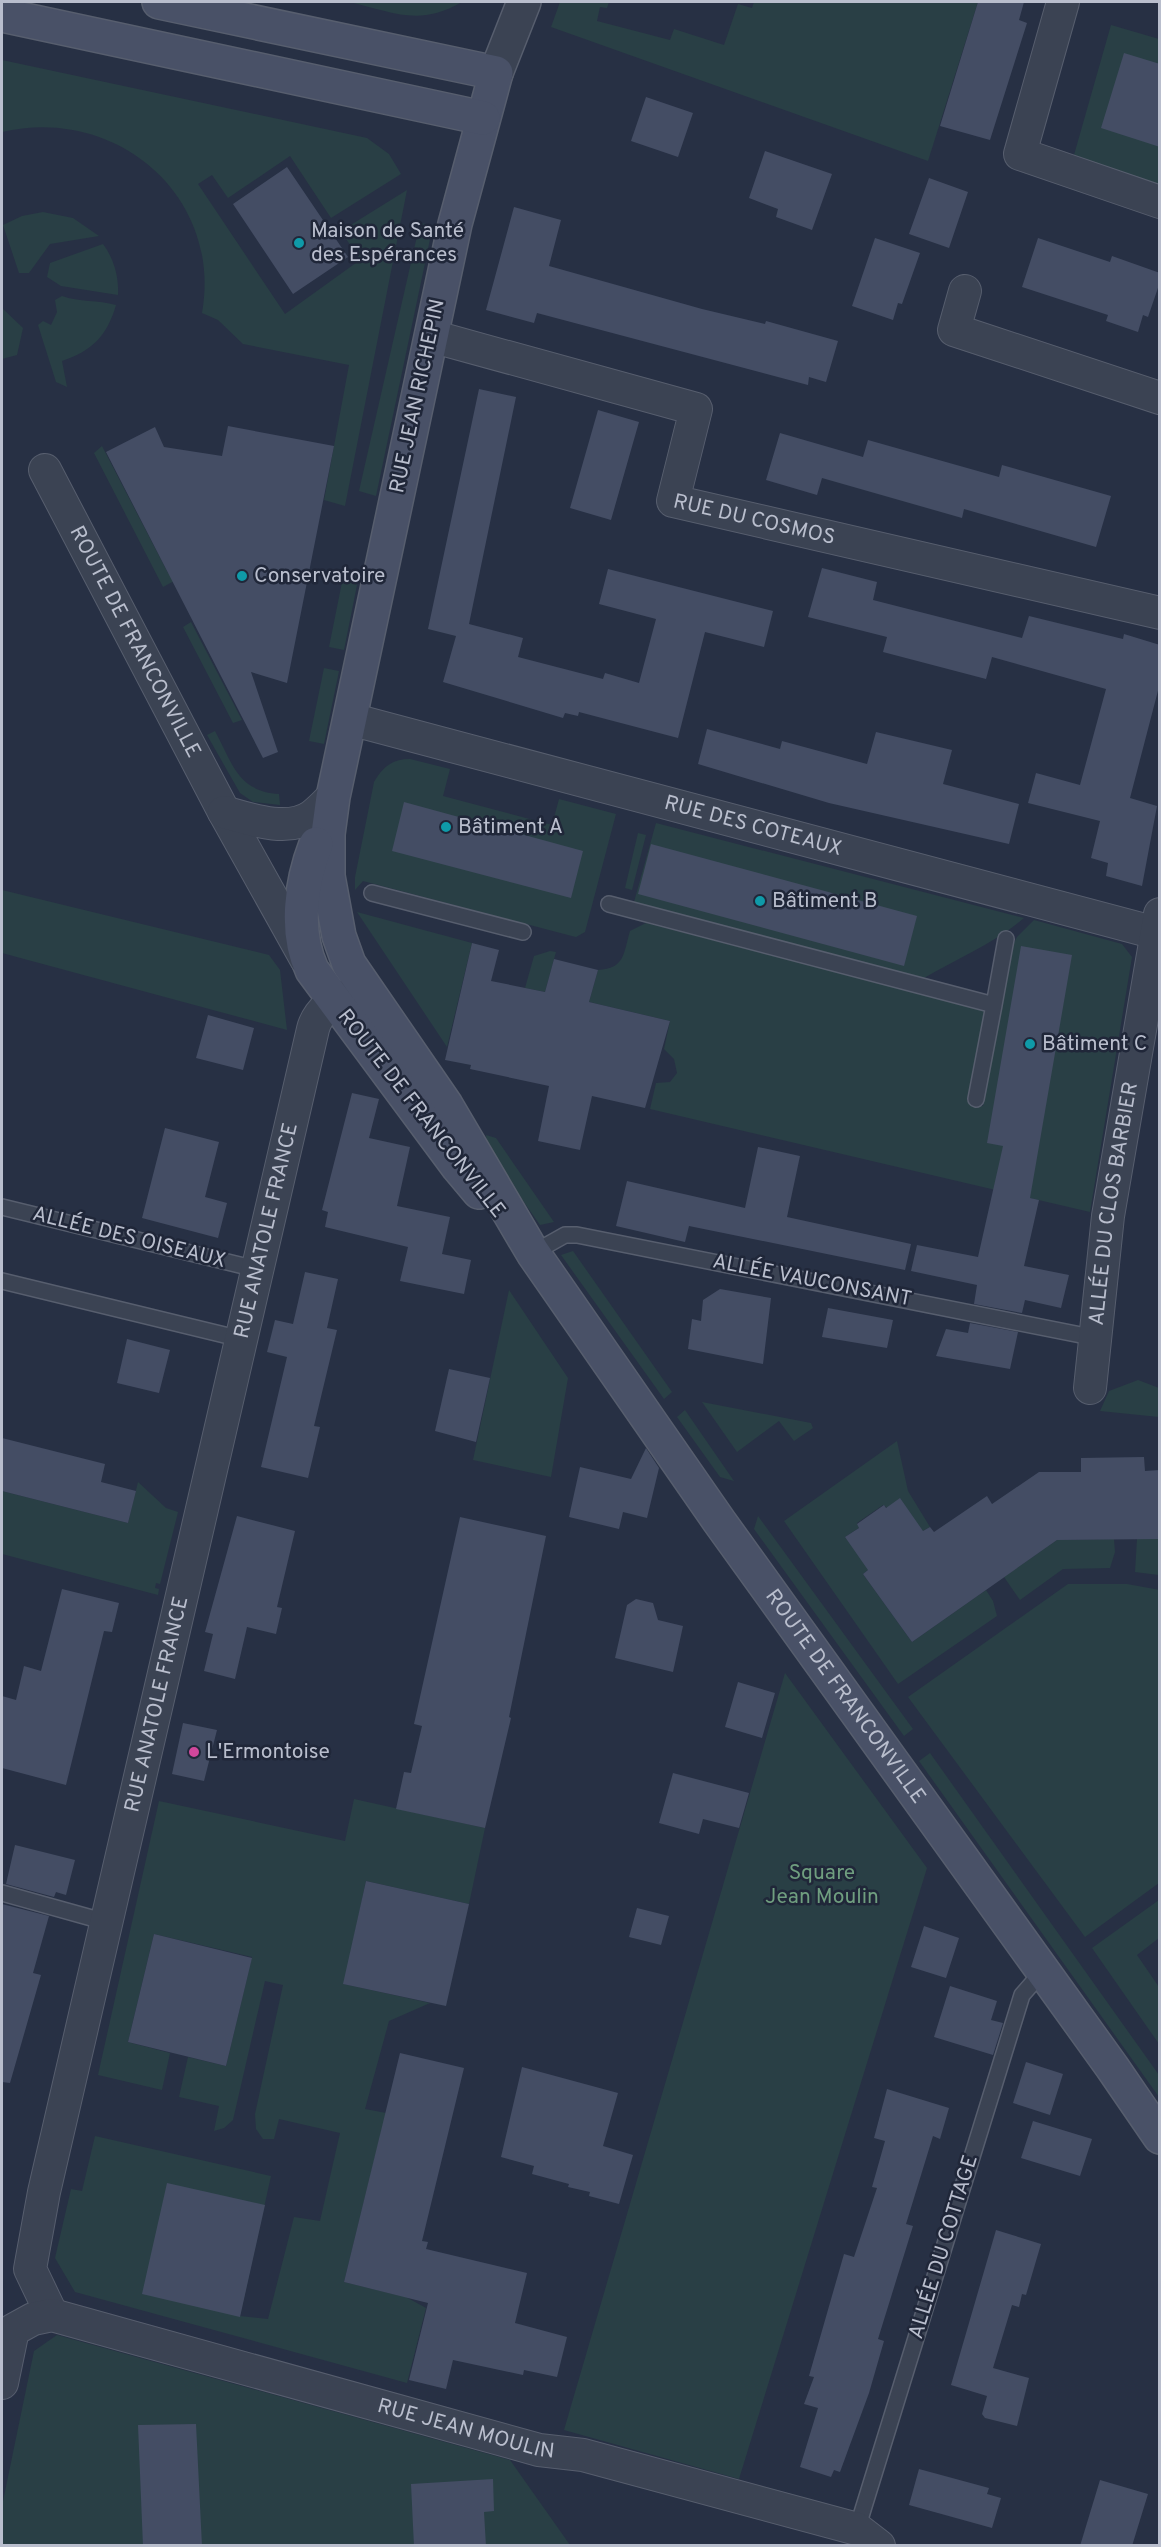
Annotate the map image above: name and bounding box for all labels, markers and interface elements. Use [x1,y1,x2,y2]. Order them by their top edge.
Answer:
place label: Maison de Santé des Espérances [311,218,464,269]
marker: Maison de Santé des Espérances [292,236,306,250]
street label: RUE JEAN RICHEPIN [384,296,452,496]
street label: RUE DU COSMOS [671,488,838,551]
street label: ROUTE DE FRANCONVILLE [63,521,207,763]
place label: Conservatoire [254,563,385,590]
marker: Conservatoire [235,569,249,583]
street label: RUE DES COTEAUX [661,789,845,862]
place label: Bâtiment A [458,814,563,841]
marker: Bâtiment A [439,820,453,834]
place label: Bâtiment B [772,888,877,915]
marker: Bâtiment B [753,894,767,908]
street label: ROUTE DE FRANCONVILLE [331,1004,511,1224]
place label: Bâtiment C [1042,1031,1147,1058]
marker: Bâtiment C [1023,1037,1037,1051]
street label: ALLÉE DU CLOS BARBIER [1083,1080,1144,1327]
street label: RUE ANATOLE FRANCE [228,1120,304,1341]
street label: ALLÉE DES OISEAUX [30,1200,229,1275]
street label: ALLÉE VAUCONSANT [710,1247,914,1314]
street label: ROUTE DE FRANCONVILLE [759,1584,932,1809]
street label: RUE ANATOLE FRANCE [119,1593,195,1815]
place label: L'Ermontoise [206,1739,330,1766]
marker: L'Ermontoise [187,1745,201,1759]
park label: Square Jean Moulin [765,1860,879,1911]
street label: ALLÉE DU COTTAGE [902,2151,985,2342]
street label: RUE JEAN MOULIN [374,2392,556,2465]

